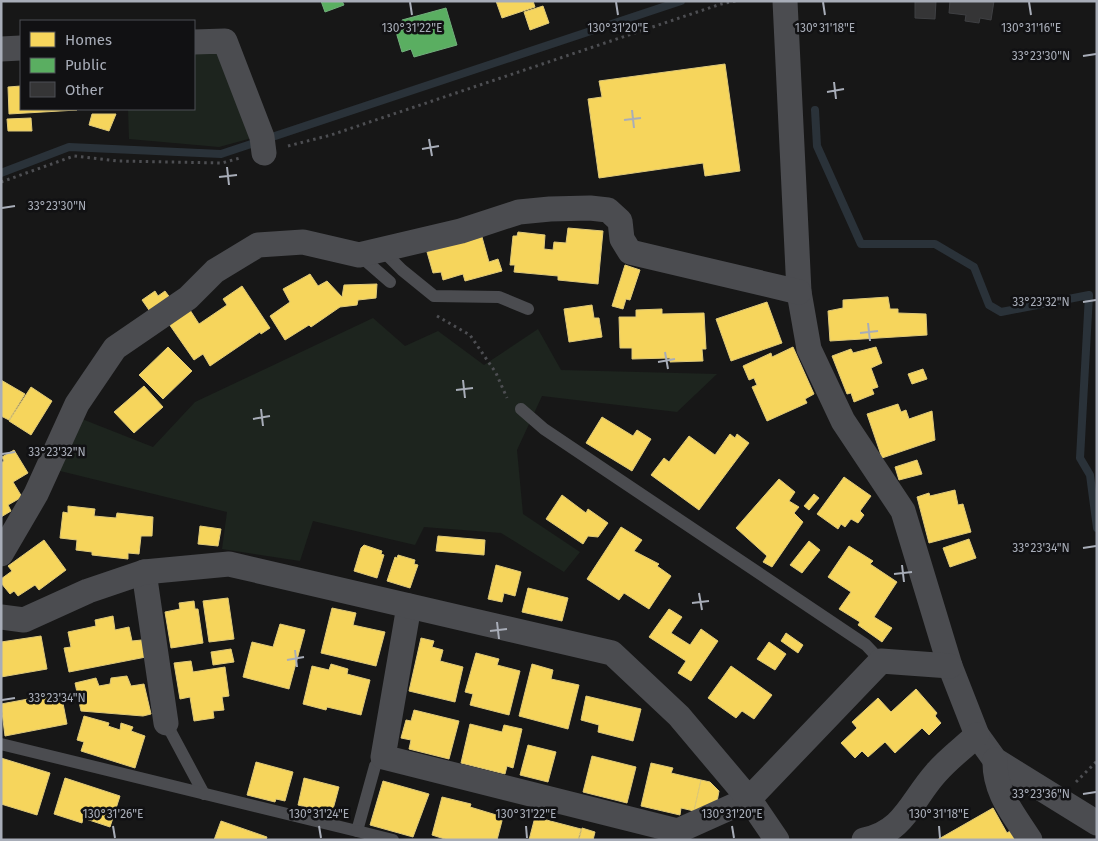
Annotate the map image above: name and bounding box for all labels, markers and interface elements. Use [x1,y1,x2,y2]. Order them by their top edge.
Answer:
legend [20,20,195,110]
text: 130°31'22"E [382,21,442,35]
text: 130°31'20"E [587,21,649,35]
text: 130°31'18"E [795,21,855,35]
text: 130°31'16"E [1001,21,1061,35]
text: Homes [65,31,112,49]
text: 33°23'30"N [1012,49,1070,63]
text: Public [65,56,107,74]
text: Other [65,81,104,99]
text: 33°23'30"N [28,199,86,213]
text: 33°23'32"N [1012,295,1070,309]
text: 33°23'32"N [28,445,86,459]
text: 33°23'34"N [1012,541,1070,555]
text: 33°23'34"N [28,691,86,705]
text: 33°23'36"N [1012,787,1070,801]
text: 130°31'26"E [83,807,143,821]
text: 130°31'24"E [289,807,349,821]
text: 130°31'22"E [496,807,556,821]
text: 130°31'20"E [701,807,763,821]
text: 130°31'18"E [909,807,969,821]

